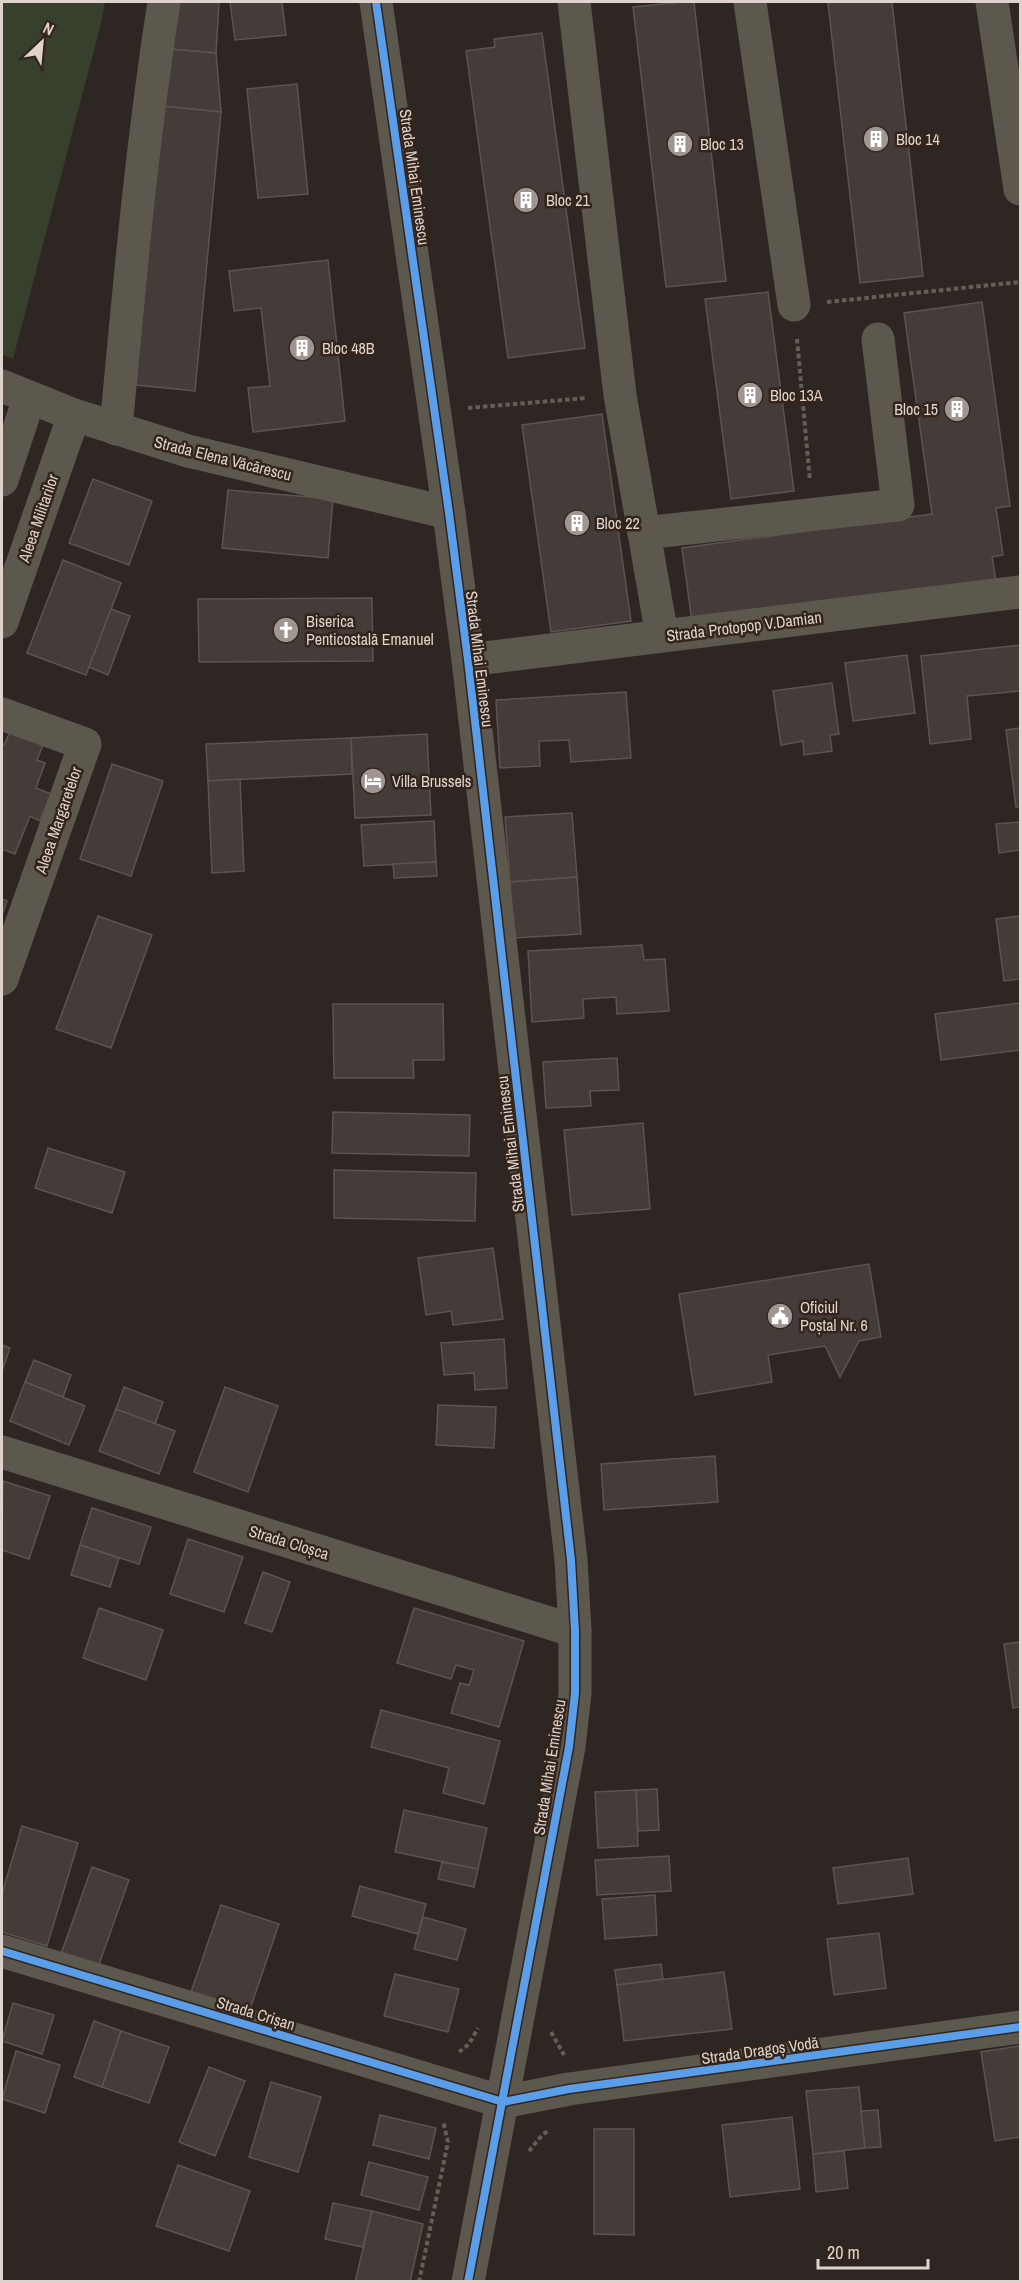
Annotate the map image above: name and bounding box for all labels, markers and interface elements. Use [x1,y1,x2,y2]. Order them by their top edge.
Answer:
north arrow [12,12,72,72]
text: N [39,17,58,40]
street label: Strada Mihai Eminescu [395,108,435,246]
building icon: Bloc 14 [861,124,891,154]
place label: Bloc 14 [896,128,940,150]
building icon: Bloc 13 [665,129,695,159]
place label: Bloc 13 [700,133,744,155]
building icon: Bloc 21 [511,185,541,215]
place label: Bloc 21 [546,189,590,211]
building icon: Bloc 48B [287,333,317,363]
place label: Bloc 48B [322,337,375,359]
building icon: Bloc 13A [735,380,765,410]
place label: Bloc 13A [770,384,823,406]
building icon: Bloc 15 [942,394,972,424]
place label: Bloc 15 [894,398,938,420]
street label: Strada Elena Văcărescu [152,430,294,486]
street label: Aleea Militarilor [12,470,64,566]
building icon: Bloc 22 [562,508,592,538]
place label: Bloc 22 [596,512,640,534]
street label: Strada Mihai Eminescu [461,590,499,728]
street label: Strada Protopop V.Damian [665,606,823,646]
place label: Biserica Penticostală Emanuel [306,610,434,650]
church icon: Biserica Penticostală Emanuel [271,615,301,645]
street label: Aleea Margaretelor [29,763,87,877]
hotel icon: Villa Brussels [358,766,388,796]
place label: Villa Brussels [392,770,471,792]
street label: Strada Mihai Eminescu [491,1075,529,1213]
place label: Oficiul Poștal Nr. 6 [800,1296,868,1336]
public building icon: Oficiul Poștal Nr. 6 [765,1301,795,1331]
street label: Strada Cloșca [246,1519,332,1565]
street label: Strada Mihai Eminescu [527,1698,571,1836]
street label: Strada Crișan [214,1991,298,2035]
street label: Strada Dragoș Vodă [700,2031,821,2069]
scale bar [818,2232,928,2270]
text: 20 m [827,2240,860,2265]

